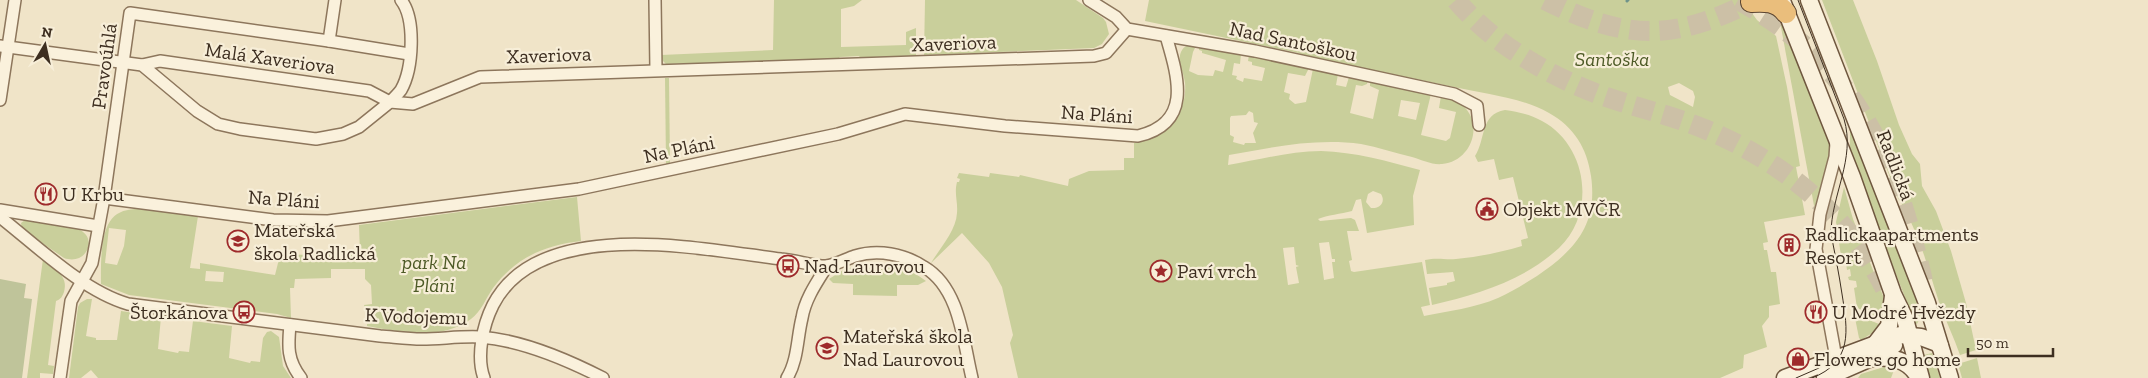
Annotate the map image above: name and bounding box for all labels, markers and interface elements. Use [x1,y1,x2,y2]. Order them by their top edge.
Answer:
street label: Nad Santoškou [1227,16,1359,66]
north arrow [20,20,70,70]
street label: Pravoúhlá [86,21,122,111]
text: N [40,23,54,42]
street label: Xaveriova [911,30,997,56]
street label: Malá Xaveriova [203,37,337,79]
street label: Xaveriova [506,42,592,68]
park label: Santoška [1575,47,1649,71]
street label: Na Pláni [1060,100,1134,129]
street label: Radlická [1872,127,1920,204]
street label: Na Pláni [641,130,717,168]
restaurant icon: U Krbu [34,182,58,206]
place label: U Krbu [62,182,124,206]
street label: Na Pláni [247,185,321,214]
public building icon: Objekt MVČR [1475,197,1499,221]
place label: Objekt MVČR [1503,197,1621,221]
place label: Mateřská škola Radlická [254,218,376,265]
place label: Radlickaapartments Resort [1805,222,1979,269]
school or university icon: Mateřská škola Radlická [226,229,250,253]
building icon: Radlickaapartments Resort [1777,233,1801,257]
park label: park Na Pláni [401,250,466,297]
bus stop icon: Nad Laurovou [776,254,800,278]
place label: Nad Laurovou [804,254,925,278]
place icon: Paví vrch [1149,259,1173,283]
place label: Paví vrch [1177,259,1257,283]
place label: Štorkánova [130,300,228,324]
bus stop icon: Štorkánova [232,300,256,324]
restaurant icon: U Modré Hvězdy [1804,300,1828,324]
place label: U Modré Hvězdy [1832,300,1976,324]
street label: K Vodojemu [364,302,468,330]
place label: Mateřská škola Nad Laurovou [843,324,973,371]
scale bar [1968,326,2053,358]
text: 50 m [1976,334,2009,352]
school or university icon: Mateřská škola Nad Laurovou [815,336,839,360]
shop icon: Flowers go home [1786,347,1810,371]
place label: Flowers go home [1814,347,1961,371]

